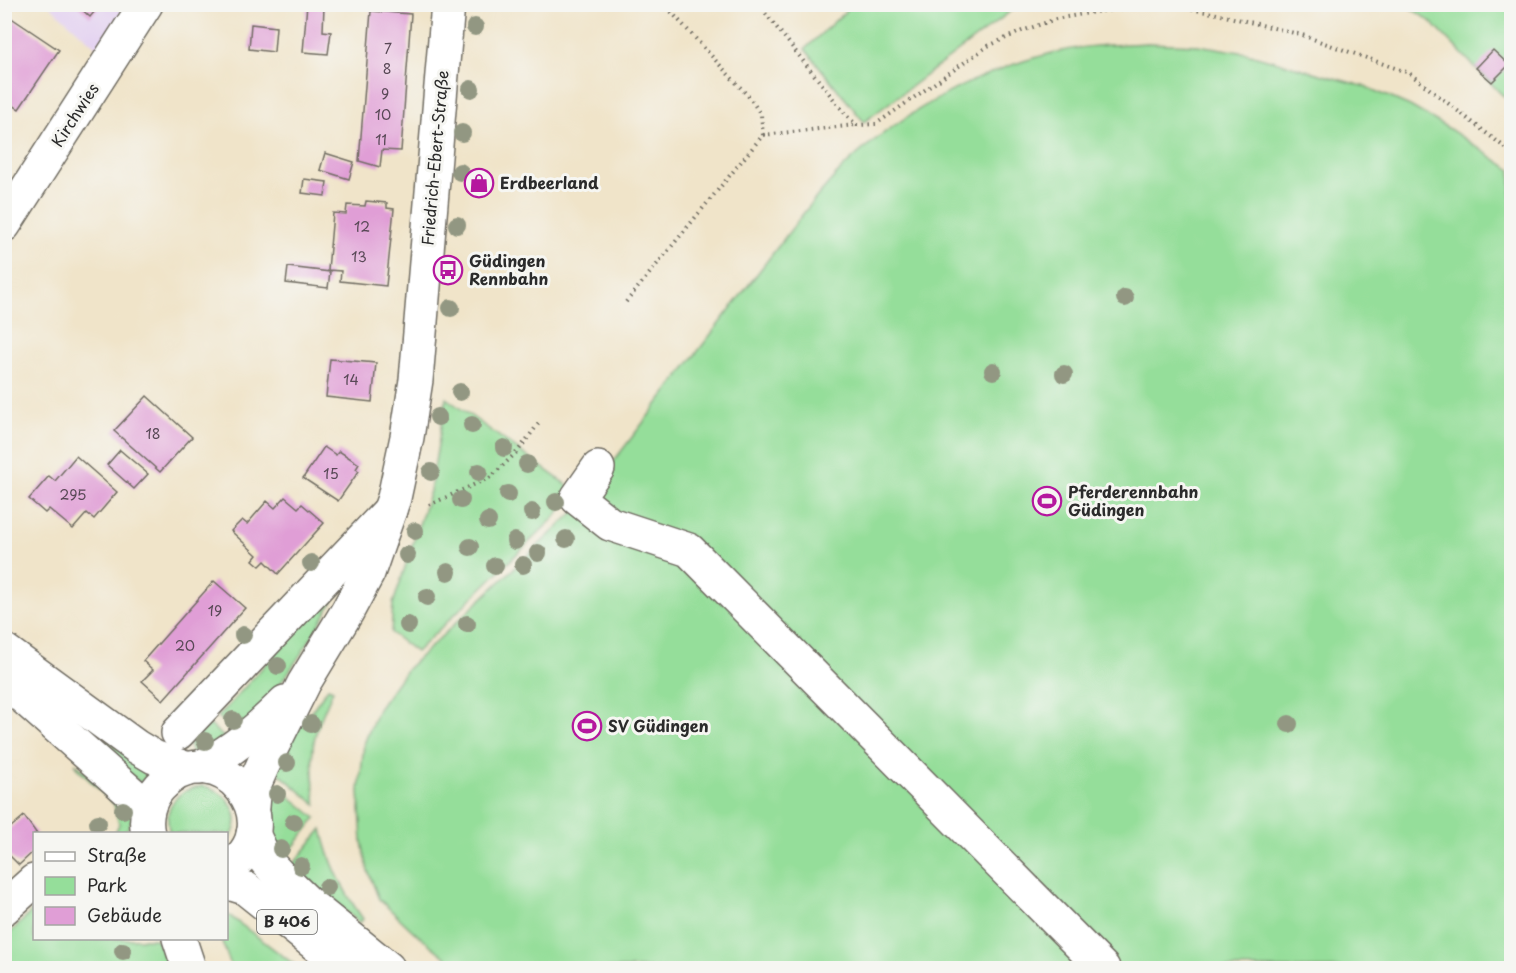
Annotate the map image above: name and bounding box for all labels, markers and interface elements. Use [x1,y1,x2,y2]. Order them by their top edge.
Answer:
house number: 7 [384,38,392,59]
house number: 8 [383,58,391,79]
street label: Friedrich-Ebert-Straße [414,69,454,247]
street label: Kirchwies [44,78,104,151]
house number: 9 [381,83,389,104]
house number: 10 [375,104,391,125]
house number: 11 [375,129,387,150]
shop icon: Erdbeerland [463,167,495,199]
place label: Erdbeerland [500,170,599,194]
house number: 12 [354,216,370,237]
house number: 13 [351,246,367,267]
place label: Güdingen Rennbahn [469,248,548,290]
bus stop icon: Güdingen Rennbahn [432,254,464,286]
house number: 14 [343,369,359,390]
house number: 18 [145,423,161,444]
house number: 15 [323,463,339,484]
place label: Pferderennbahn Güdingen [1068,479,1199,521]
house number: 295 [60,484,86,505]
sports icon: Pferderennbahn Güdingen [1031,485,1063,517]
house number: 19 [208,600,222,621]
house number: 20 [175,635,195,656]
sports icon: SV Güdingen [571,710,603,742]
place label: SV Güdingen [608,713,709,737]
legend [33,832,228,940]
text: Straße [87,841,147,868]
text: Park [87,871,127,898]
text: Gebäude [87,901,162,928]
road number: B 406 [257,910,317,934]

